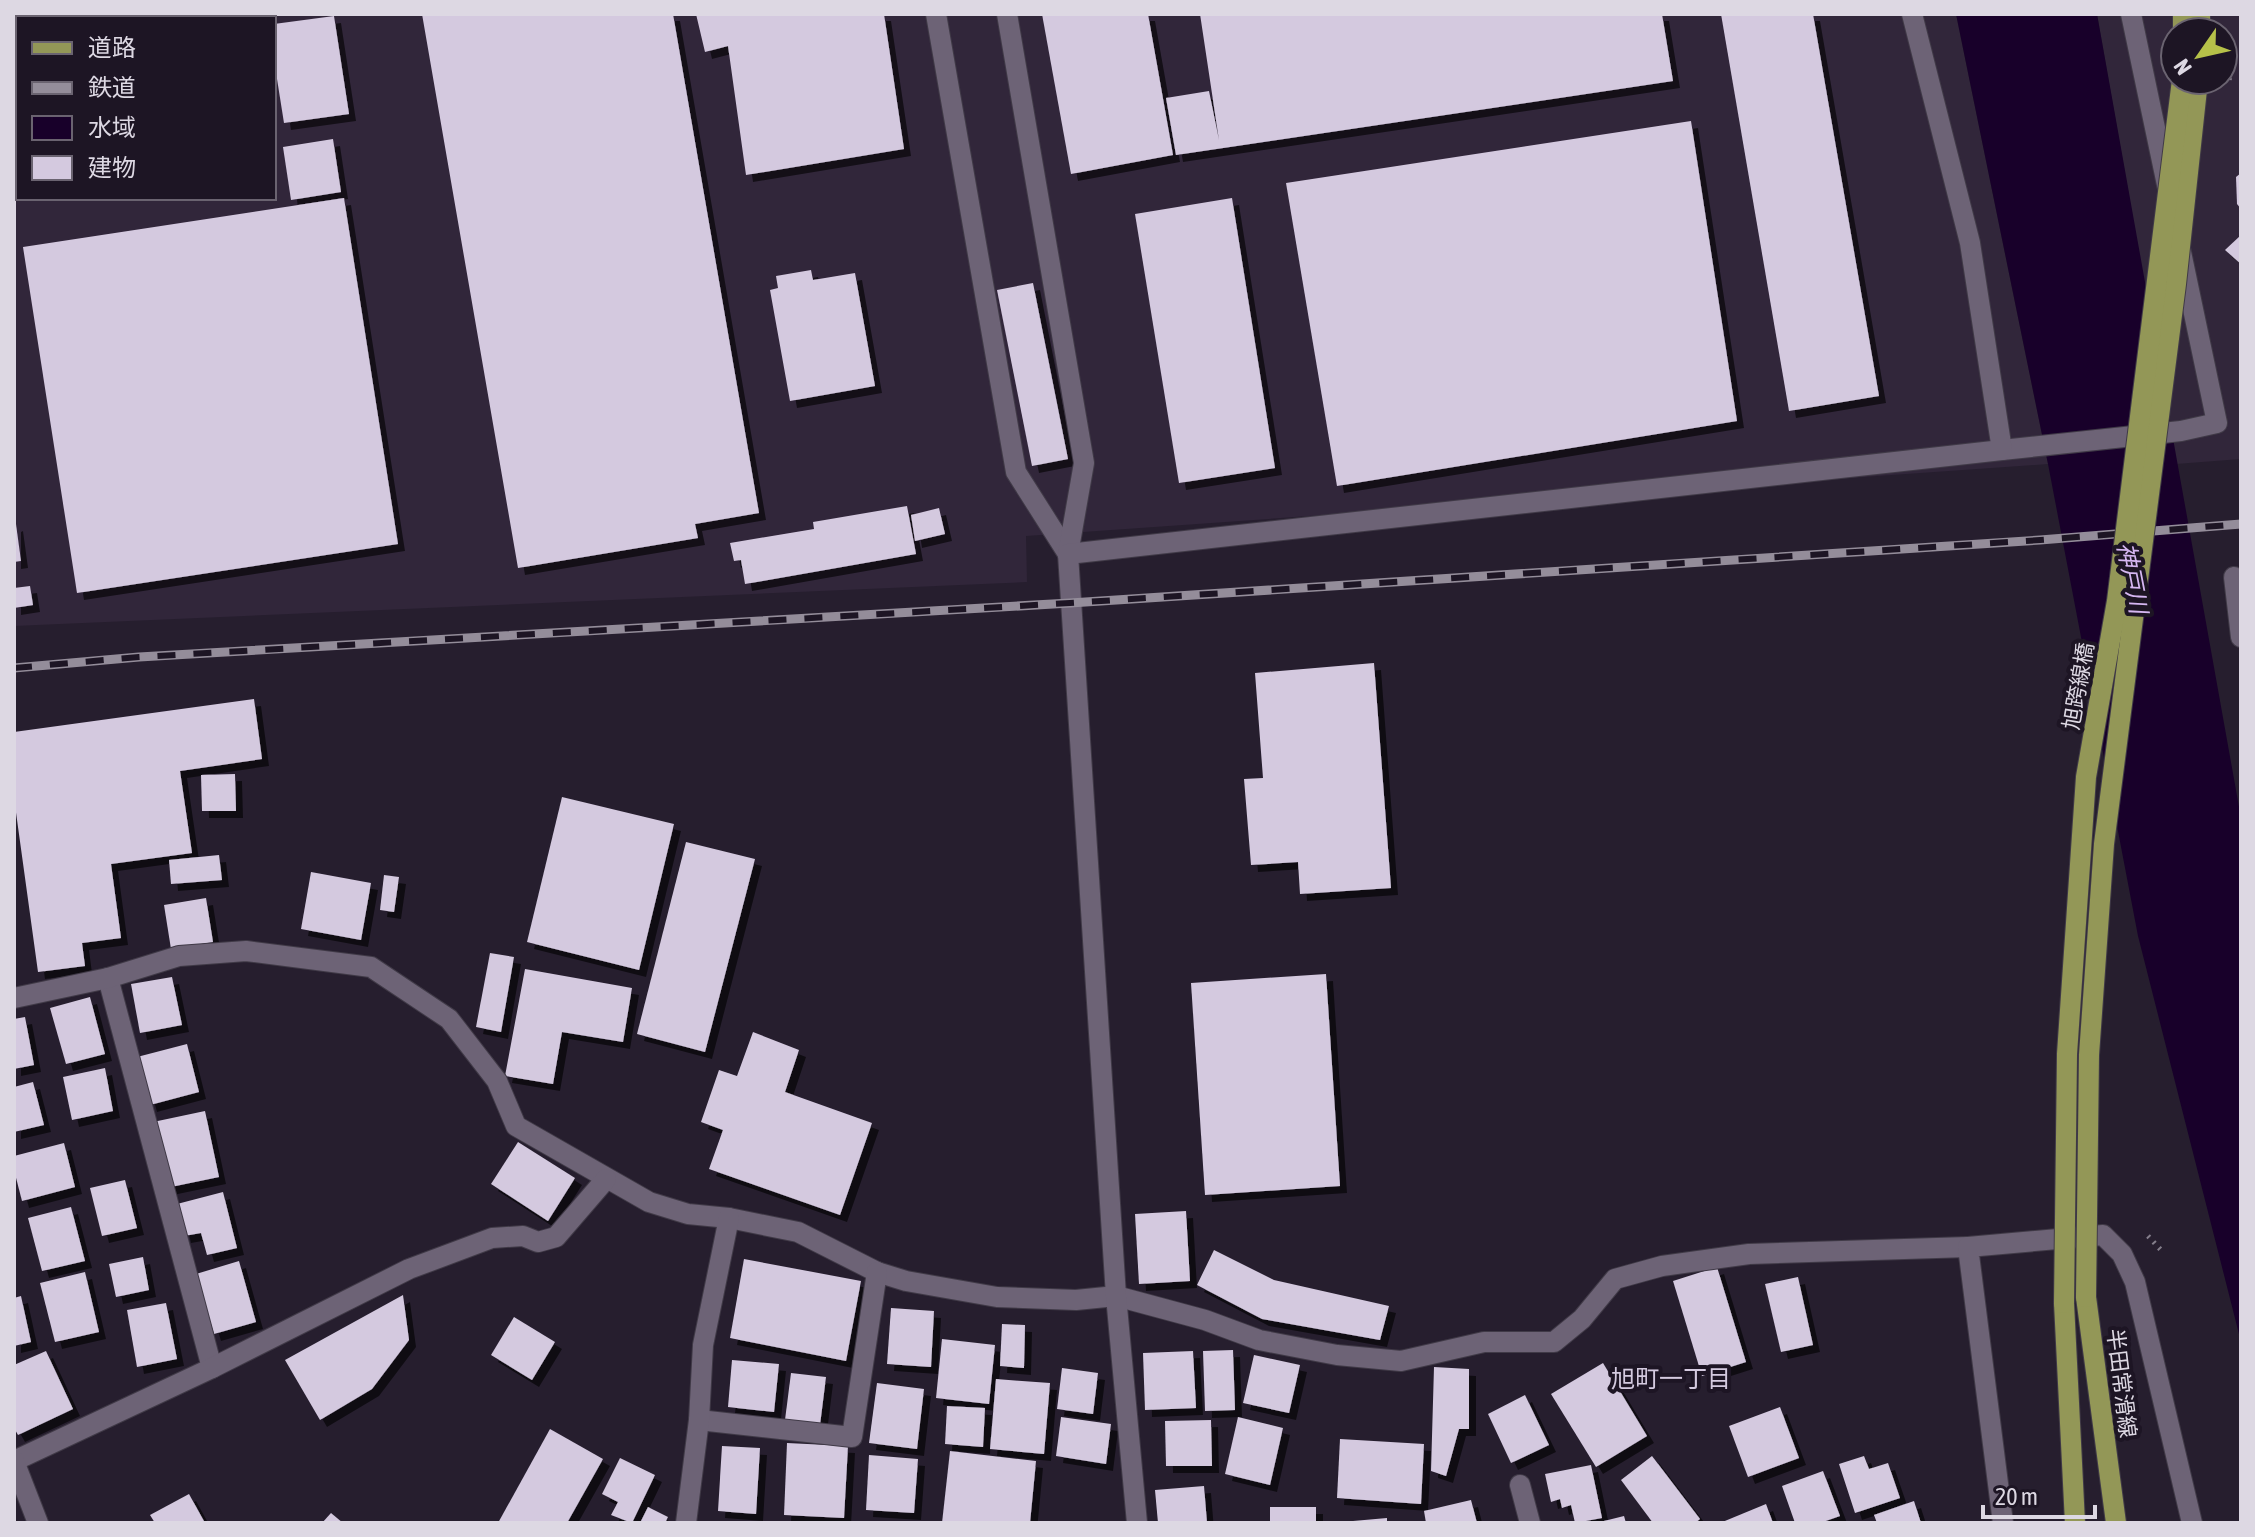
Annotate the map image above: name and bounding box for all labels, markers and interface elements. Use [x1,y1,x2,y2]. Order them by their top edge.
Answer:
legend [16,16,276,200]
north arrow [2159,16,2239,96]
text: 道路 [88,34,136,61]
text: N [2168,55,2197,80]
text: 鉄道 [88,74,136,101]
text: 水域 [88,114,136,141]
text: 建物 [88,154,136,181]
water label: 神戸川 [2112,540,2153,619]
street label: 旭跨線橋 [2058,640,2098,732]
street label: 半田常滑線 [2102,1327,2142,1439]
district label: 旭町一丁目 [1611,1365,1731,1392]
scale bar [1983,1469,2095,1519]
text: 20 m [1995,1483,2038,1510]

